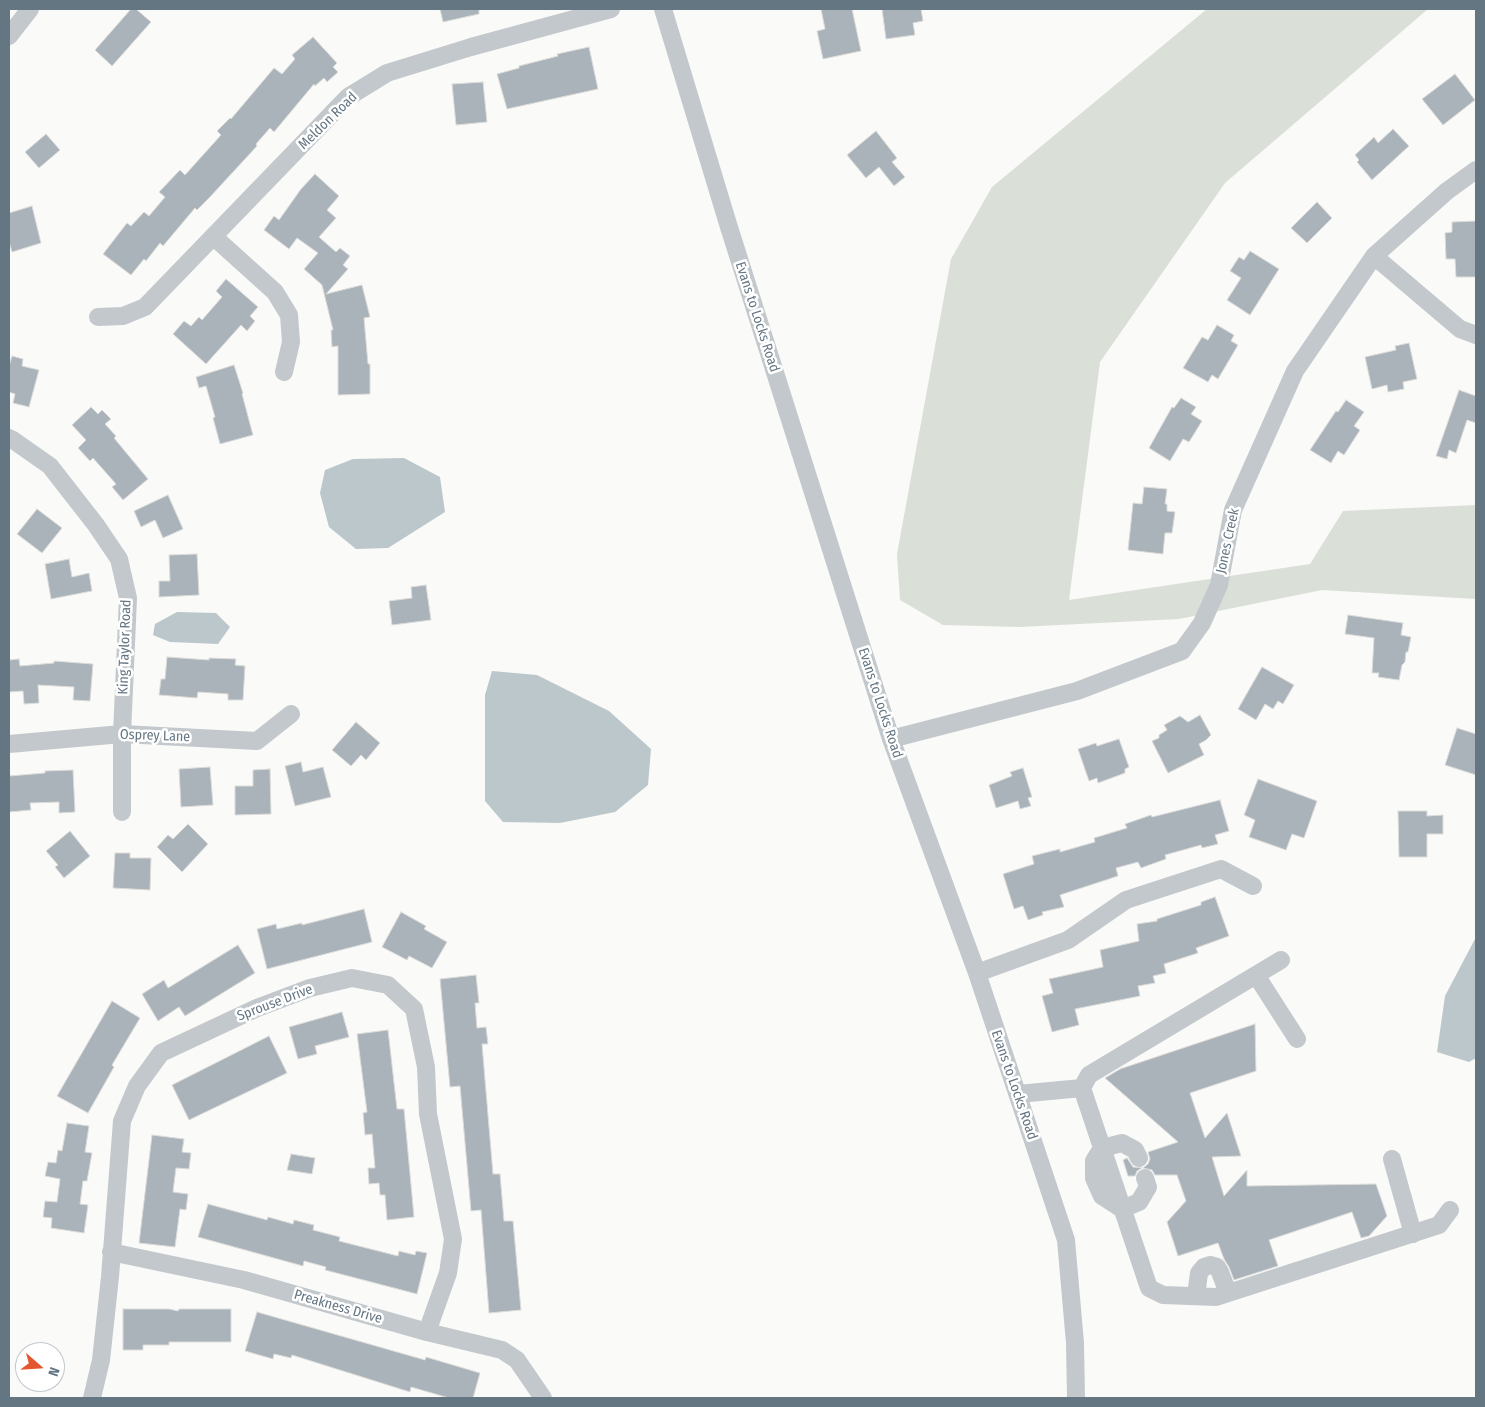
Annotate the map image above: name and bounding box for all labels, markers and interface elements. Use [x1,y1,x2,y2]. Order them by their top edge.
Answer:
street label: Meldon Road [295,89,361,153]
street label: Evans to Locks Road [731,260,783,374]
street label: Jones Creek [1213,507,1243,575]
street label: King Taylor Road [115,599,135,695]
street label: Evans to Locks Road [854,646,906,760]
street label: Osprey Lane [120,726,190,746]
street label: Sprouse Drive [235,981,315,1025]
street label: Evans to Locks Road [987,1028,1041,1142]
street label: Preakness Drive [292,1286,384,1328]
north arrow [15,1342,65,1392]
text: N [44,1365,63,1378]

